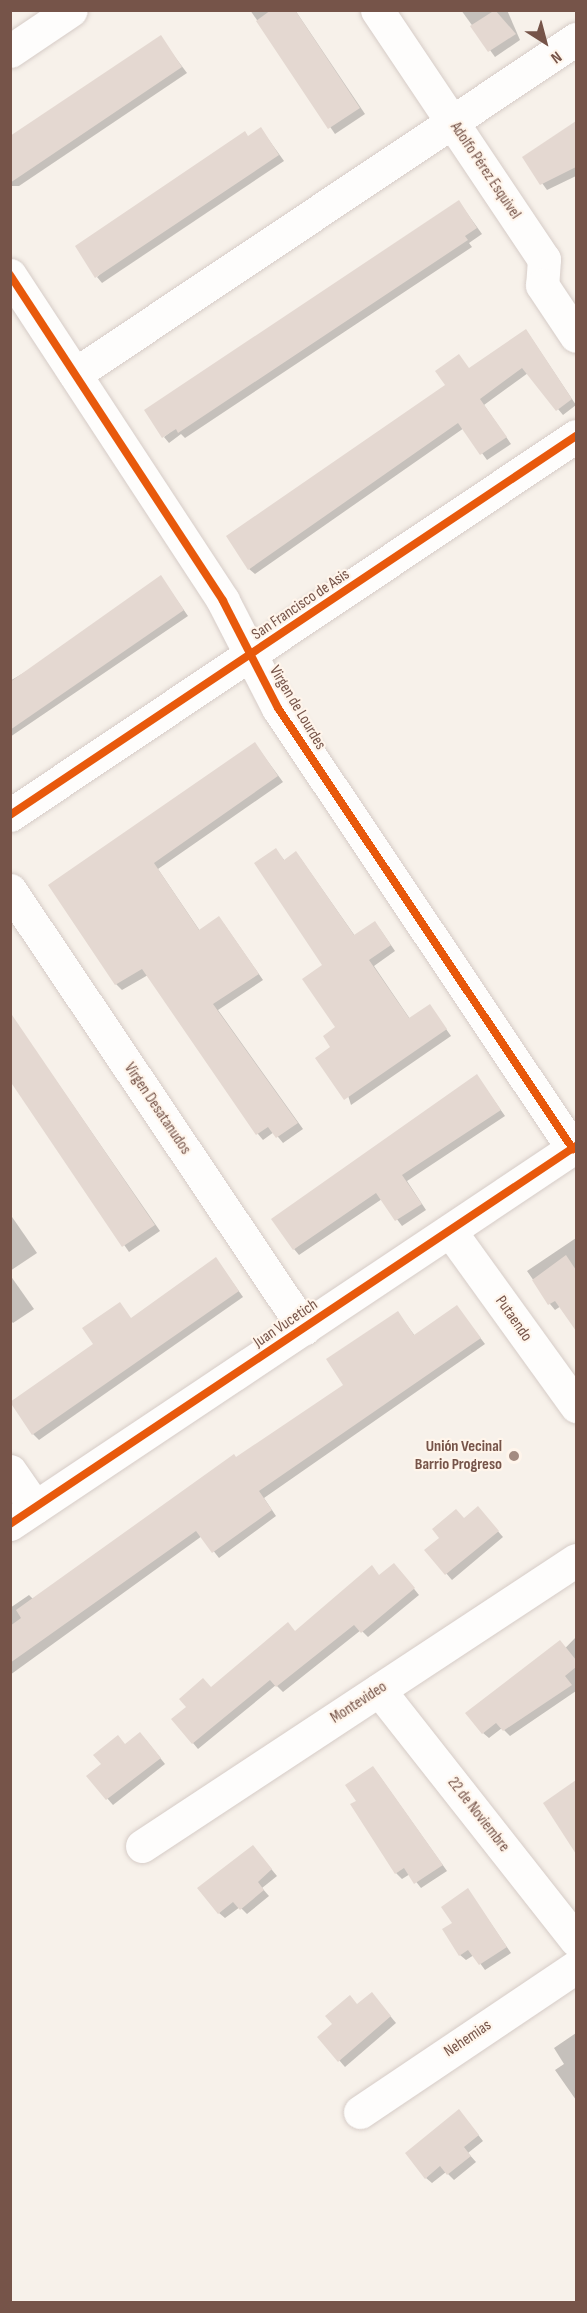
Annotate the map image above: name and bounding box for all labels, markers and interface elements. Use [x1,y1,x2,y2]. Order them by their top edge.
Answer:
north arrow [515,12,575,72]
text: N [547,47,565,67]
street label: Adolfo Pérez Esquivel [446,119,524,223]
street label: San Francisco de Asis [249,565,353,645]
street label: Virgen de Lourdes [264,663,330,753]
street label: Virgen Desatanudos [119,1060,195,1158]
street label: Putaendo [491,1293,535,1345]
street label: Juan Vucetich [250,1296,322,1352]
place label: Unión Vecinal Barrio Progreso [415,1437,502,1475]
marker: Unión Vecinal Barrio Progreso [507,1449,521,1463]
street label: Montevideo [327,1678,391,1728]
street label: 22 de Noviembre [443,1774,513,1856]
street label: Nehemias [441,2016,495,2062]

